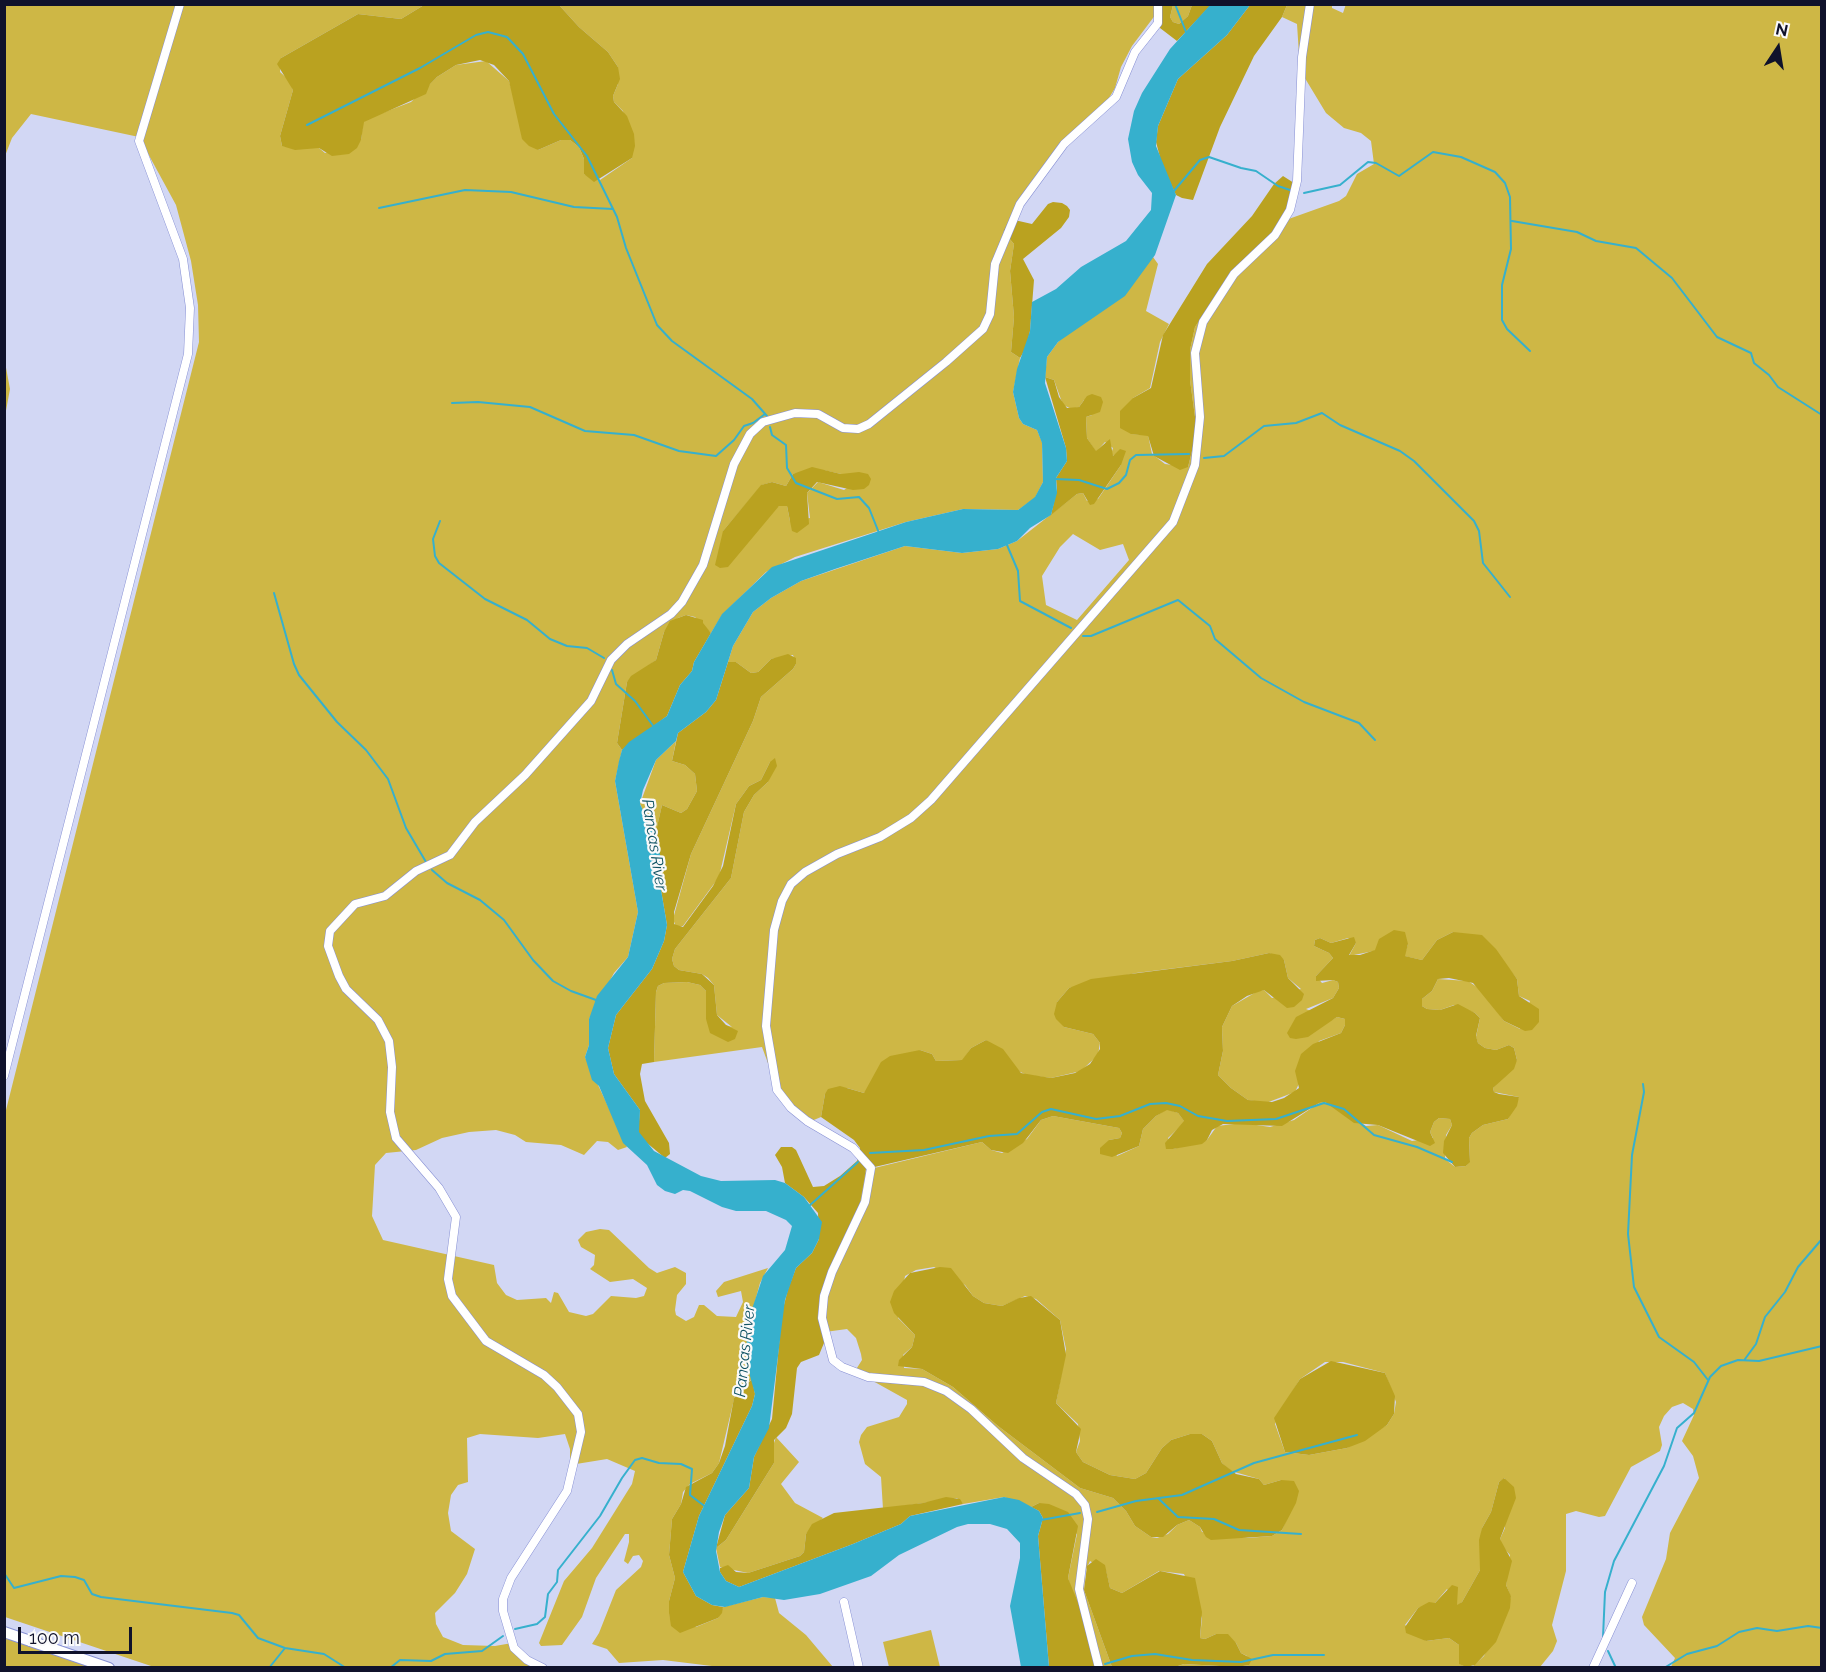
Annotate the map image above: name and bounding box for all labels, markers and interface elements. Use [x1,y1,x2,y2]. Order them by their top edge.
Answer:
north arrow [1748,18,1808,78]
text: N [1774,19,1790,40]
water label: Pancas River [637,798,671,892]
water label: Pancas River [731,1304,759,1398]
scale bar [21,1615,135,1653]
text: 100 m [29,1627,80,1648]

